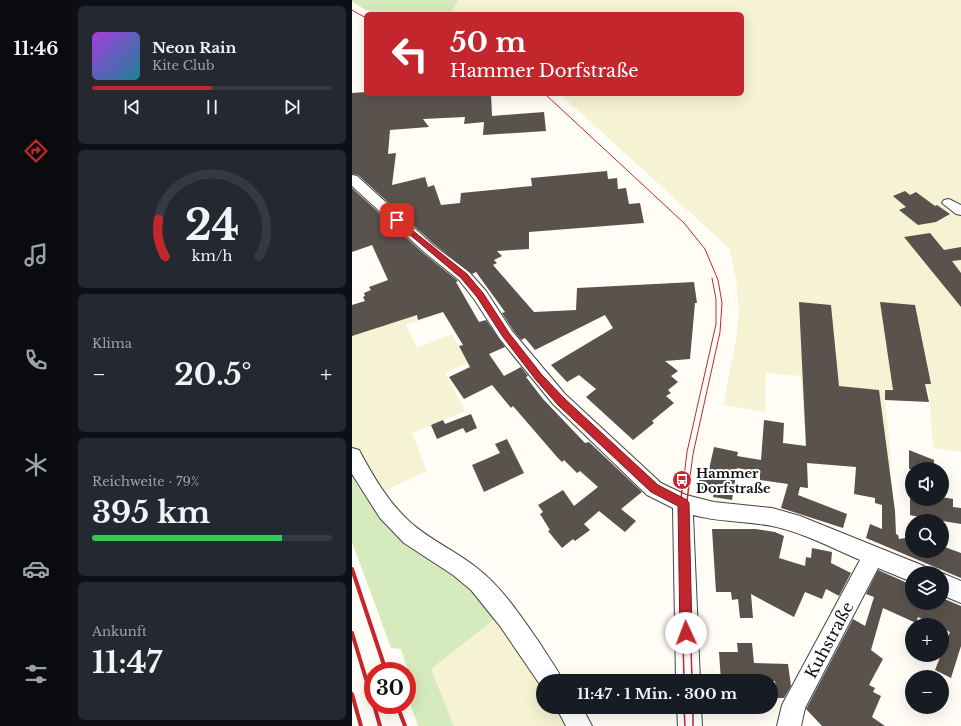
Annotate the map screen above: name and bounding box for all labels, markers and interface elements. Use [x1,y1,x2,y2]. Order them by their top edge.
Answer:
text: 50 m [450,25,526,60]
icon: left [384,28,436,80]
text: 11:46 [14,38,58,60]
text: Neon Rain [152,38,236,57]
text: Kite Club [152,57,215,74]
text: Hammer Dorfstraße [450,60,639,82]
icon: previous [121,96,143,118]
icon: pause [201,96,223,118]
icon: next [281,96,303,118]
icon: directions [22,137,50,165]
text: 24 [185,200,239,251]
pin [380,203,414,237]
icon: arrive [386,209,408,231]
icon: music [22,241,50,269]
text: km/h [192,247,232,265]
text: Klima [92,335,132,352]
icon: phone [22,346,50,374]
text: 20.5° [174,356,252,393]
text: − [92,361,106,388]
text: + [320,361,332,388]
icon: climate [22,451,50,479]
map controls [905,462,949,714]
button: sound [905,462,949,506]
place label: Hammer Dorfstraße [696,465,771,497]
bus stop icon: Hammer Dorfstraße [671,469,693,491]
text: Reichweite · 79% [92,473,200,490]
text: 395 km [92,494,210,531]
button: search [905,514,949,558]
icon: car [22,555,50,583]
button: layers [905,566,949,610]
street label: Kuhstraße [800,598,858,682]
position arrow [665,612,707,654]
button: + [905,618,949,662]
text: Ankunft [92,623,147,640]
text: 11:47 [92,644,162,681]
icon: filters [22,660,50,688]
speed limit sign: 30 [364,662,416,714]
button: − [905,670,949,714]
text: 11:47 · 1 Min. · 300 m [577,684,737,703]

